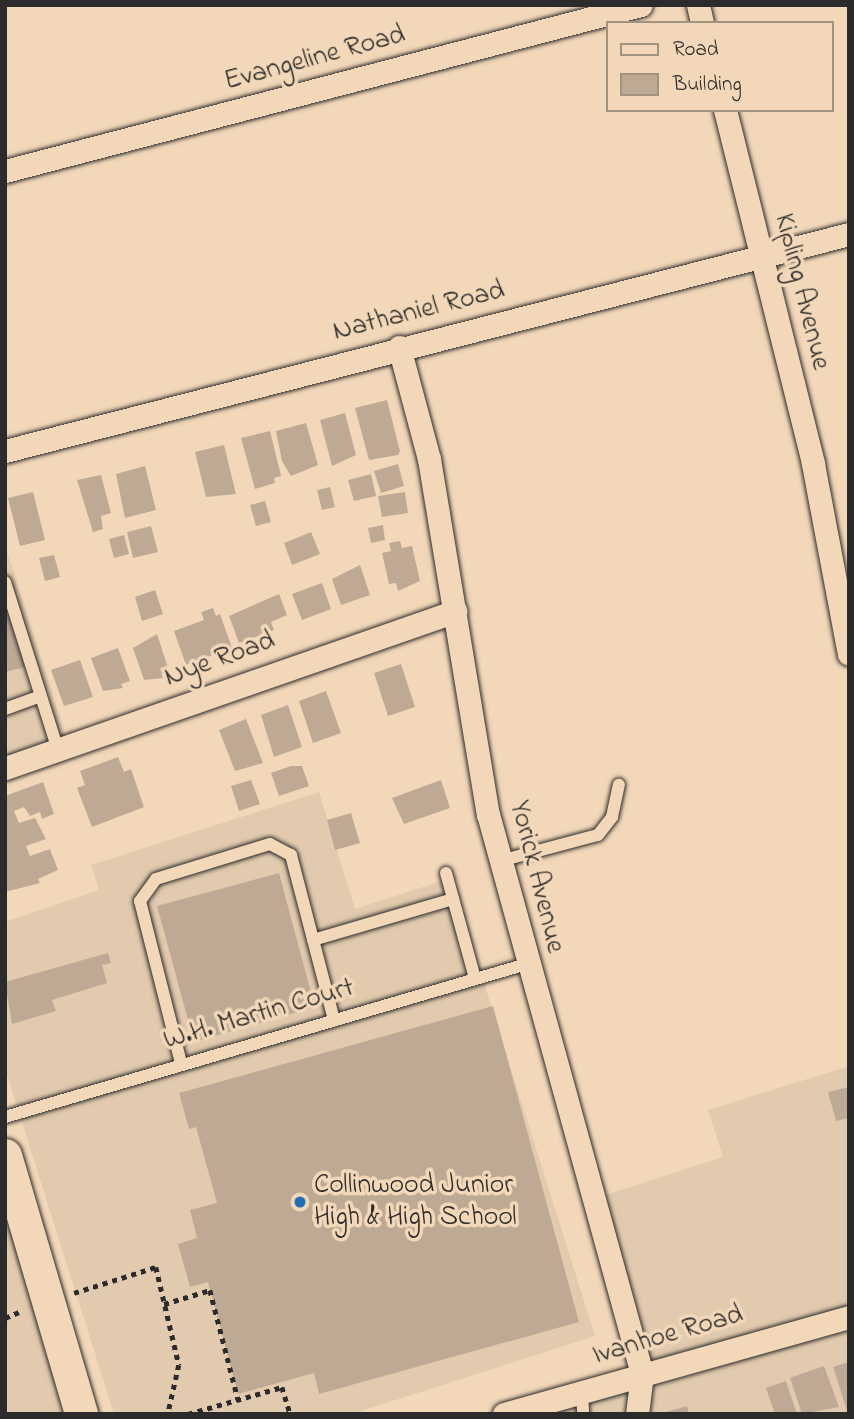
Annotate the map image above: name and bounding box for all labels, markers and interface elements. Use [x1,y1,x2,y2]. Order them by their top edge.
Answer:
street label: Evangeline Road [221,19,409,99]
legend [606,21,833,112]
text: Road [673,35,719,65]
text: Building [673,70,742,100]
street label: Kipling Avenue [765,210,837,374]
street label: Nathaniel Road [330,274,508,350]
street label: Nye Road [160,625,280,695]
street label: Yorick Avenue [501,797,571,957]
street label: W.H. Martin Court [160,972,358,1058]
place label: Collinwood Junior High & High School [314,1169,517,1235]
marker: Collinwood Junior High & High School [292,1194,308,1210]
street label: Ivanhoe Road [589,1299,747,1373]

